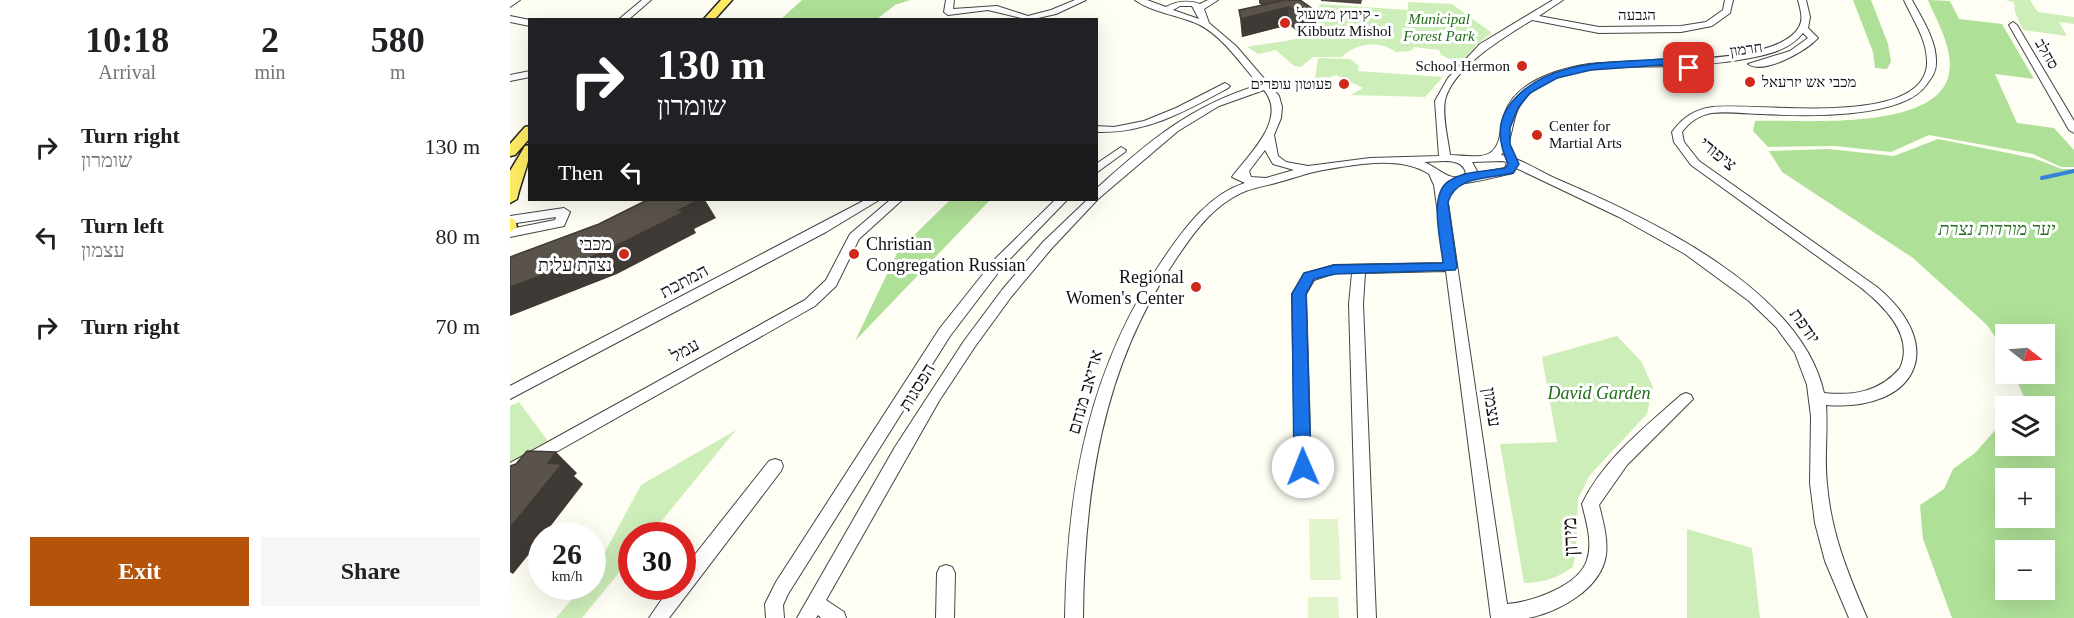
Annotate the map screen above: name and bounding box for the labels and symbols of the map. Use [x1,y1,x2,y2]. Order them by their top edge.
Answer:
place label: קיבוץ משעול - Kibbutz Mishol [1296,6,1392,39]
street label: הגבעה [1618,7,1656,23]
park label: Municipal Forest Park [1402,11,1475,44]
marker: קיבוץ משעול - Kibbutz Mishol [1278,16,1292,30]
street label: סחלב [2032,36,2062,72]
street label: חרמון [1729,39,1763,59]
pin [1663,42,1714,93]
place label: School Hermon [1415,58,1510,74]
marker: School Hermon [1515,59,1529,73]
place label: מכבי אש יזרעאל [1761,74,1857,90]
marker: מכבי אש יזרעאל [1743,75,1757,89]
place label: פעוטון עופרים [1250,76,1332,92]
marker: פעוטון עופרים [1337,77,1351,91]
place label: Center for Martial Arts [1549,118,1622,151]
marker: Center for Martial Arts [1530,128,1544,142]
street label: ציפורי [1695,133,1741,175]
park label: יער מורדות נצרת [1938,219,2056,239]
place label: מכבי נצרת עלית [538,234,612,275]
place label: Christian Congregation Russian [866,234,1026,275]
marker: מכבי נצרת עלית [617,247,631,261]
marker: Christian Congregation Russian [847,247,861,261]
street label: המתכת [656,260,712,302]
place label: Regional Women's Center [1066,267,1184,308]
marker: Regional Women's Center [1189,280,1203,294]
street label: יודפת [1786,305,1824,347]
north arrow [1995,324,2055,384]
street label: עמל [666,334,703,366]
street label: אריאב מנחם [1063,347,1107,436]
street label: הפסגות [895,360,939,414]
park label: David Garden [1547,383,1650,403]
street label: עצמון [1479,386,1505,428]
position arrow [1271,435,1335,499]
street label: מירון [1557,517,1583,557]
speed limit sign: 30 [618,522,696,600]

